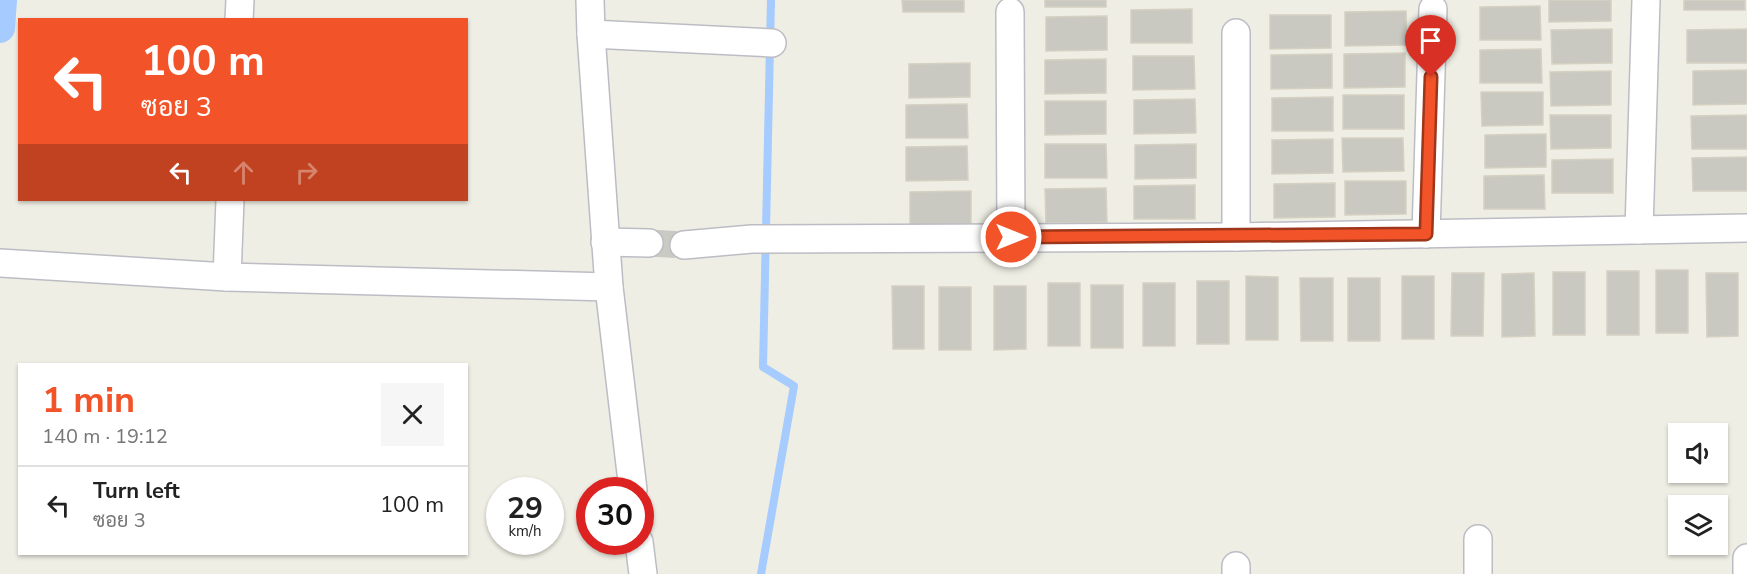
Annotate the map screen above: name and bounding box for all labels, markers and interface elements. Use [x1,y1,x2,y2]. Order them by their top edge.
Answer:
pin [1405,15,1456,77]
icon: arrive [1414,24,1447,57]
text: 100 m [141,33,265,90]
icon: left [42,42,120,120]
text: ซอย 3 [141,89,212,126]
icon: left [164,156,197,189]
icon: ahead [227,156,260,189]
icon: right [290,156,323,189]
position arrow [979,205,1043,269]
text: 1 min [42,376,135,425]
button: close [381,383,444,446]
text: 140 m · 19:12 [42,423,168,450]
map controls [1668,423,1728,555]
button: sound [1668,423,1728,483]
text: Turn left [93,476,180,506]
speed limit sign: 30 [576,477,654,555]
text: 29 [507,488,543,529]
icon: left [42,489,75,522]
text: 100 m [380,490,444,520]
button: layers [1668,495,1728,555]
text: ซอย 3 [93,507,146,534]
text: km/h [508,521,542,541]

